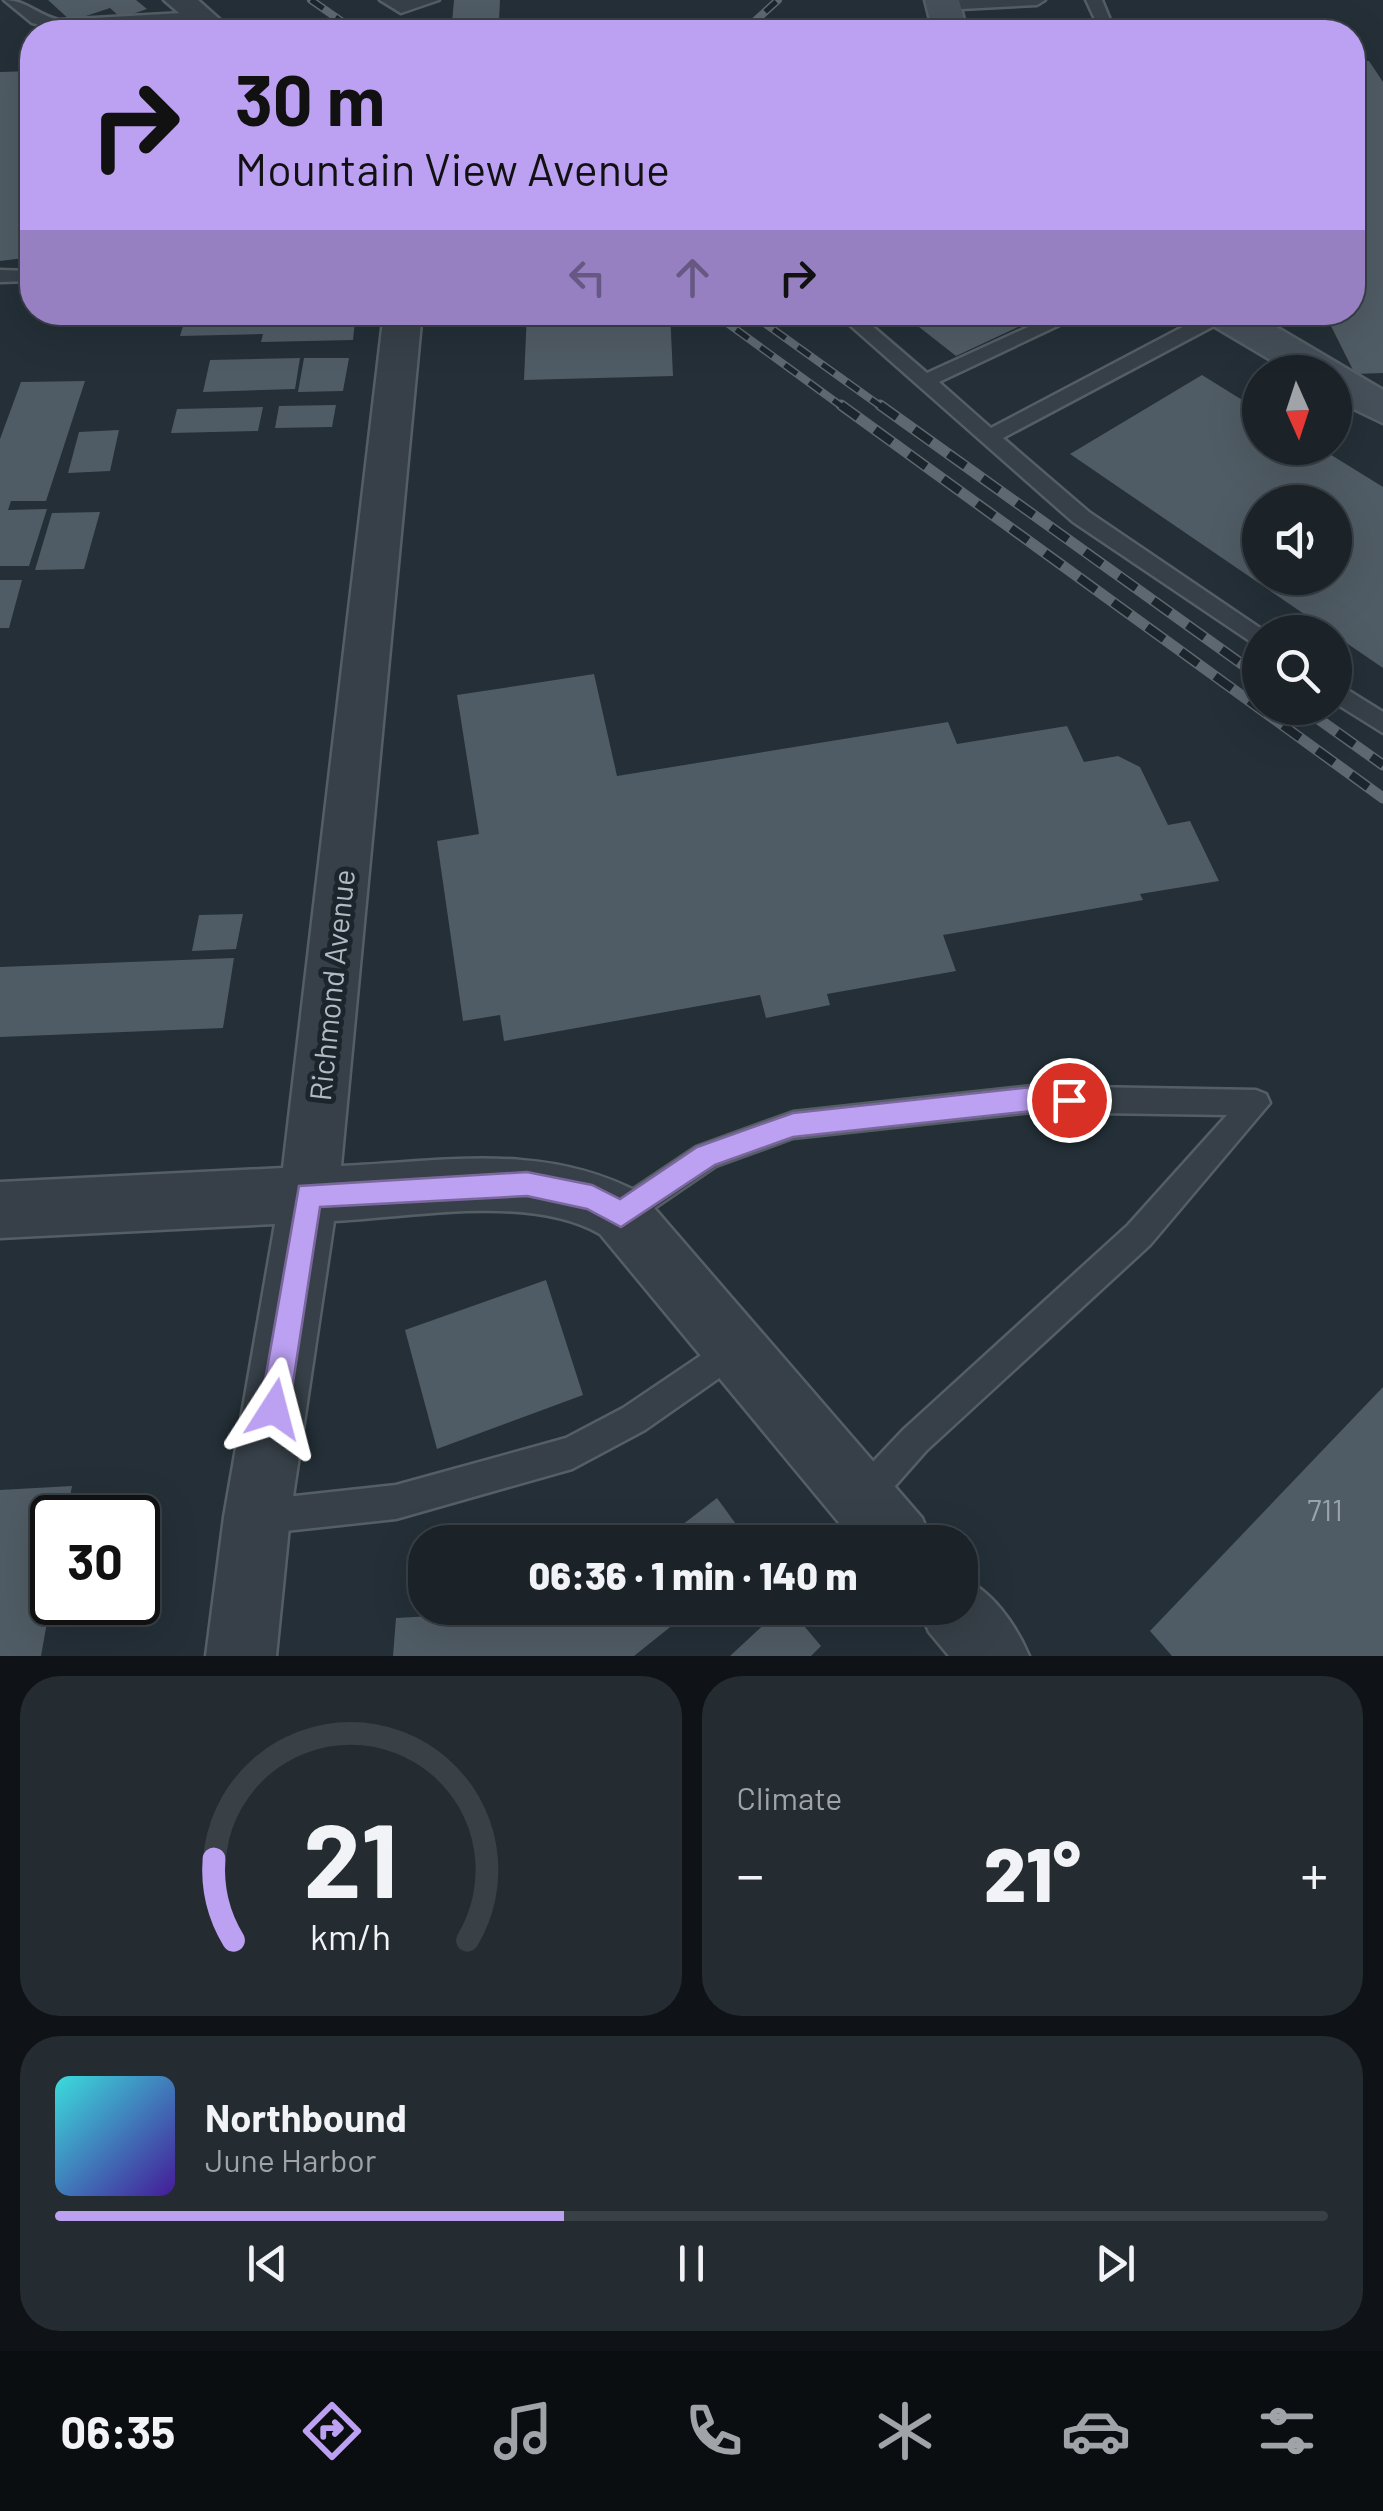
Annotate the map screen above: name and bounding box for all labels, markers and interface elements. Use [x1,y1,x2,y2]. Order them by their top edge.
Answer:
text: 30 m [235,56,385,140]
icon: right [70,60,200,190]
text: Mountain View Avenue [235,141,670,195]
icon: left [560,250,615,305]
icon: ahead [665,250,720,305]
icon: right [770,250,825,305]
north arrow [1242,355,1352,465]
map controls [1242,355,1352,725]
button: sound [1242,485,1352,595]
button: search [1242,615,1352,725]
street label: Richmond Avenue [301,868,361,1102]
pin [1027,1058,1112,1143]
icon: arrive [1042,1073,1097,1128]
position arrow [222,1357,326,1461]
house number: 711 [1307,1491,1343,1527]
speed limit sign: 30 [30,1495,160,1625]
text: 06:36 · 1 min · 140 m [528,1552,858,1598]
text: Climate [737,1778,842,1816]
text: 21 [304,1794,398,1919]
text: 21° [984,1827,1081,1917]
text: − [737,1840,764,1906]
text: + [1300,1840,1328,1906]
text: km/h [310,1914,391,1957]
text: Northbound [205,2094,407,2140]
text: June Harbor [205,2140,376,2178]
icon: previous [240,2236,295,2291]
icon: pause [664,2236,719,2291]
icon: next [1088,2236,1143,2291]
icon: directions [297,2396,367,2466]
icon: music [488,2396,558,2466]
icon: phone [679,2396,749,2466]
icon: climate [870,2396,940,2466]
icon: car [1061,2396,1131,2466]
icon: filters [1252,2396,1322,2466]
text: 06:35 [61,2404,175,2458]

